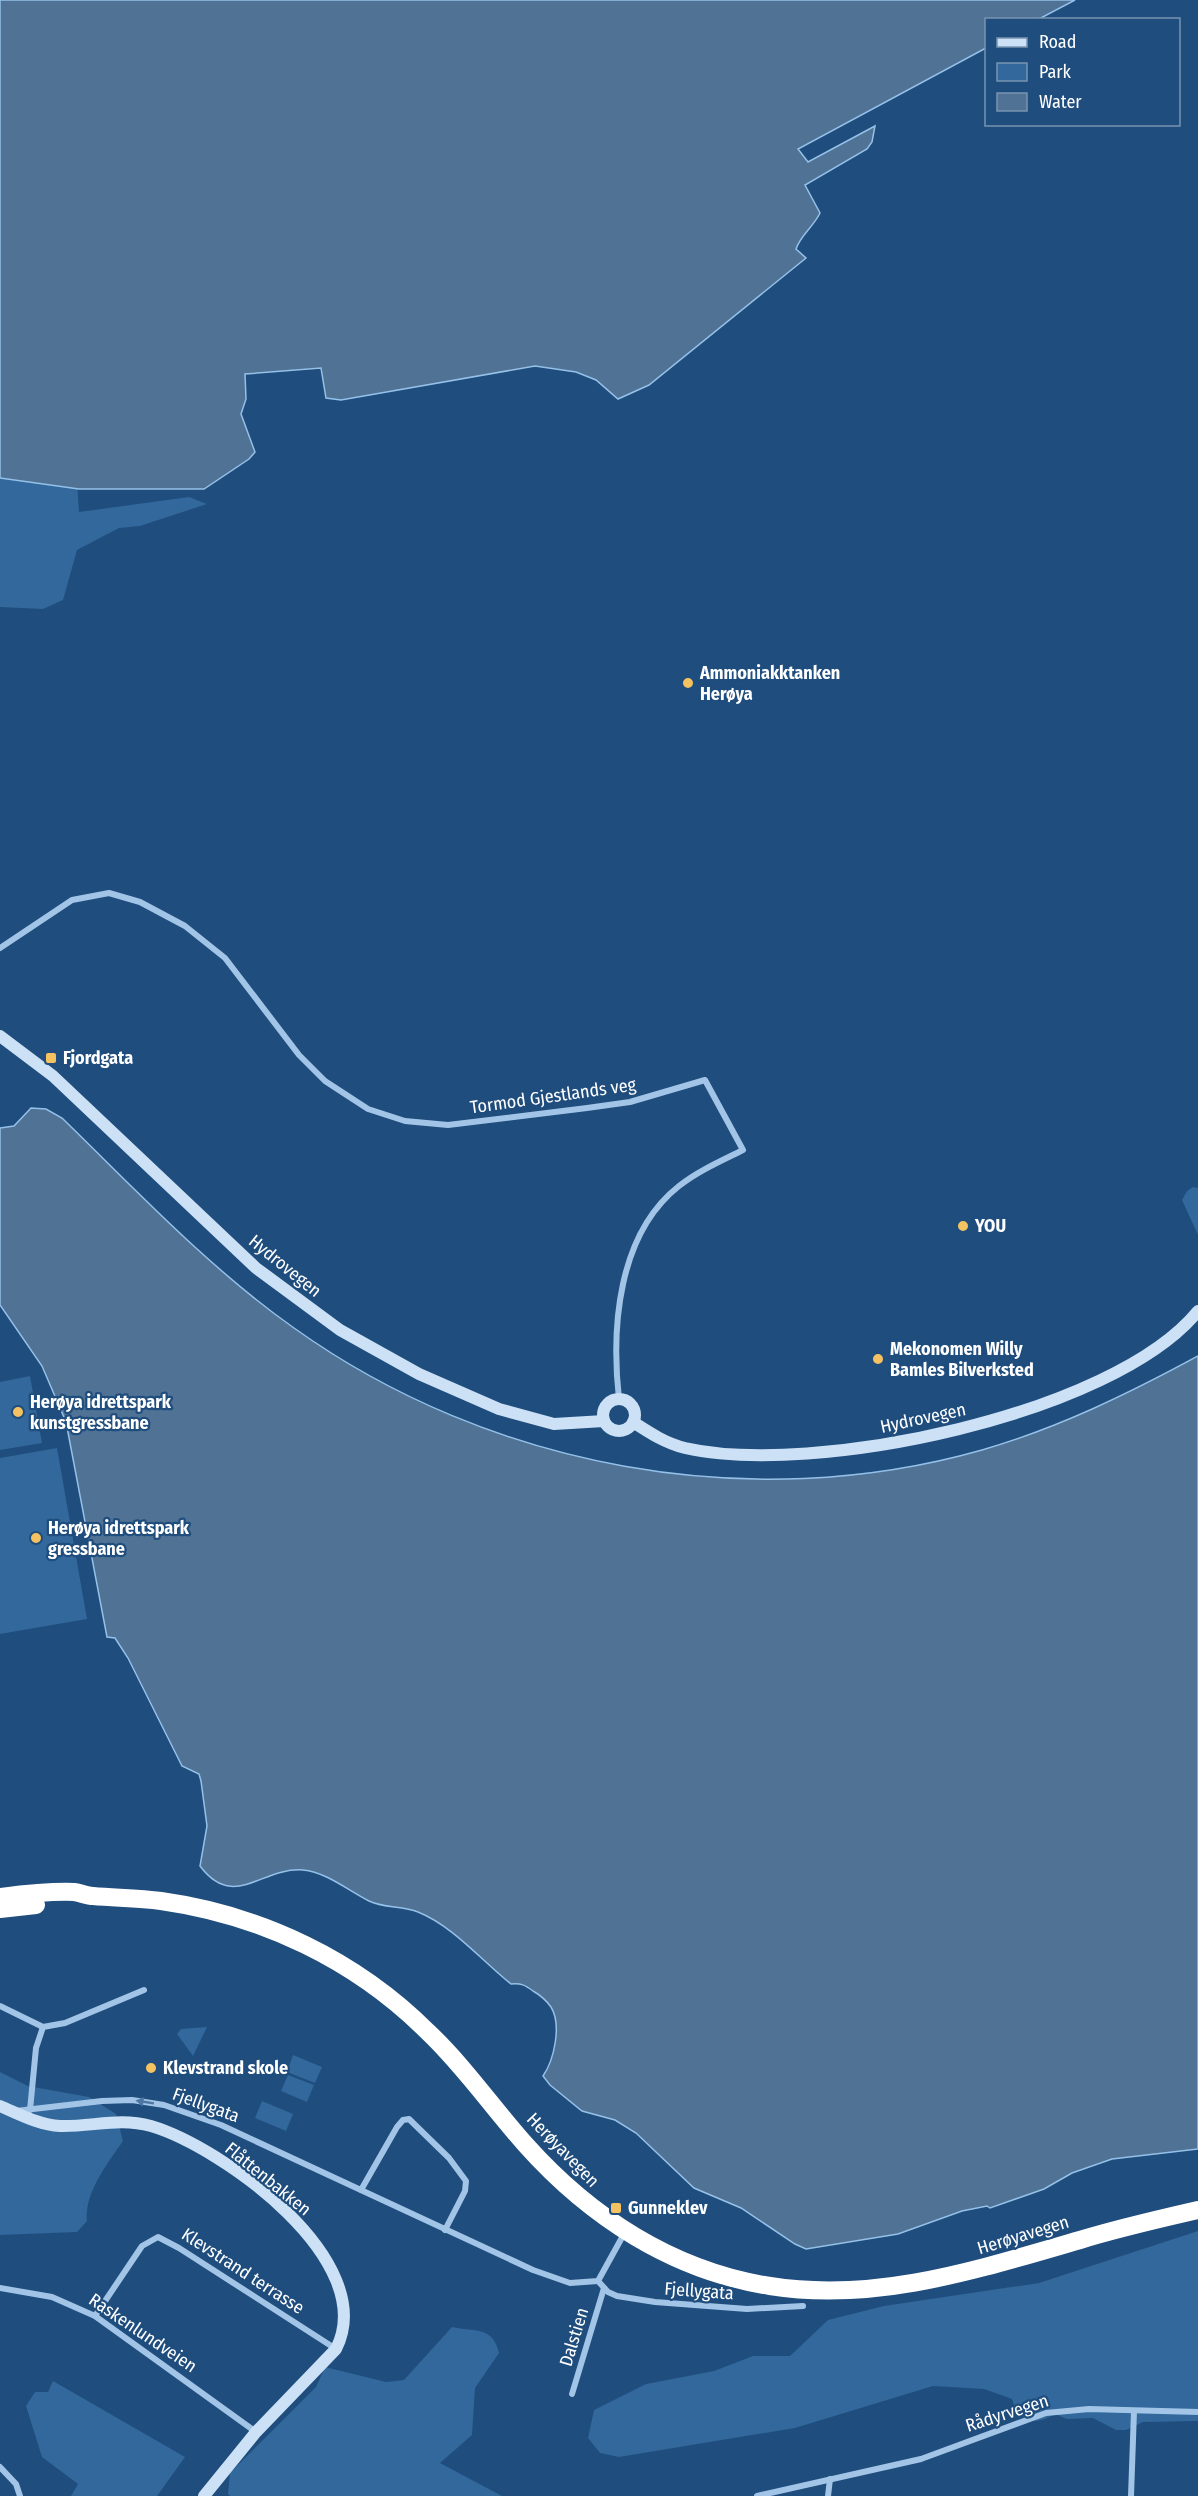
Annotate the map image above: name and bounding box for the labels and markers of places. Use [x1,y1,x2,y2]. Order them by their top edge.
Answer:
place label: Ammoniakktanken Herøya [699,662,840,705]
marker: Ammoniakktanken Herøya [681,676,695,690]
place label: Fjordgata [63,1047,133,1069]
marker: Fjordgata [44,1051,58,1065]
place label: YOU [974,1215,1006,1237]
marker: YOU [956,1219,970,1233]
place label: Mekonomen Willy Bamles Bilverksted [890,1338,1034,1381]
marker: Mekonomen Willy Bamles Bilverksted [871,1352,885,1366]
place label: Herøya idrettspark kunstgressbane [30,1391,172,1434]
marker: Herøya idrettspark kunstgressbane [11,1405,25,1419]
place label: Herøya idrettspark gressbane [48,1517,190,1560]
marker: Herøya idrettspark gressbane [29,1531,43,1545]
place label: Klevstrand skole [163,2057,288,2079]
marker: Klevstrand skole [144,2061,158,2075]
place label: Gunneklev [628,2197,708,2219]
marker: Gunneklev [609,2201,623,2215]

